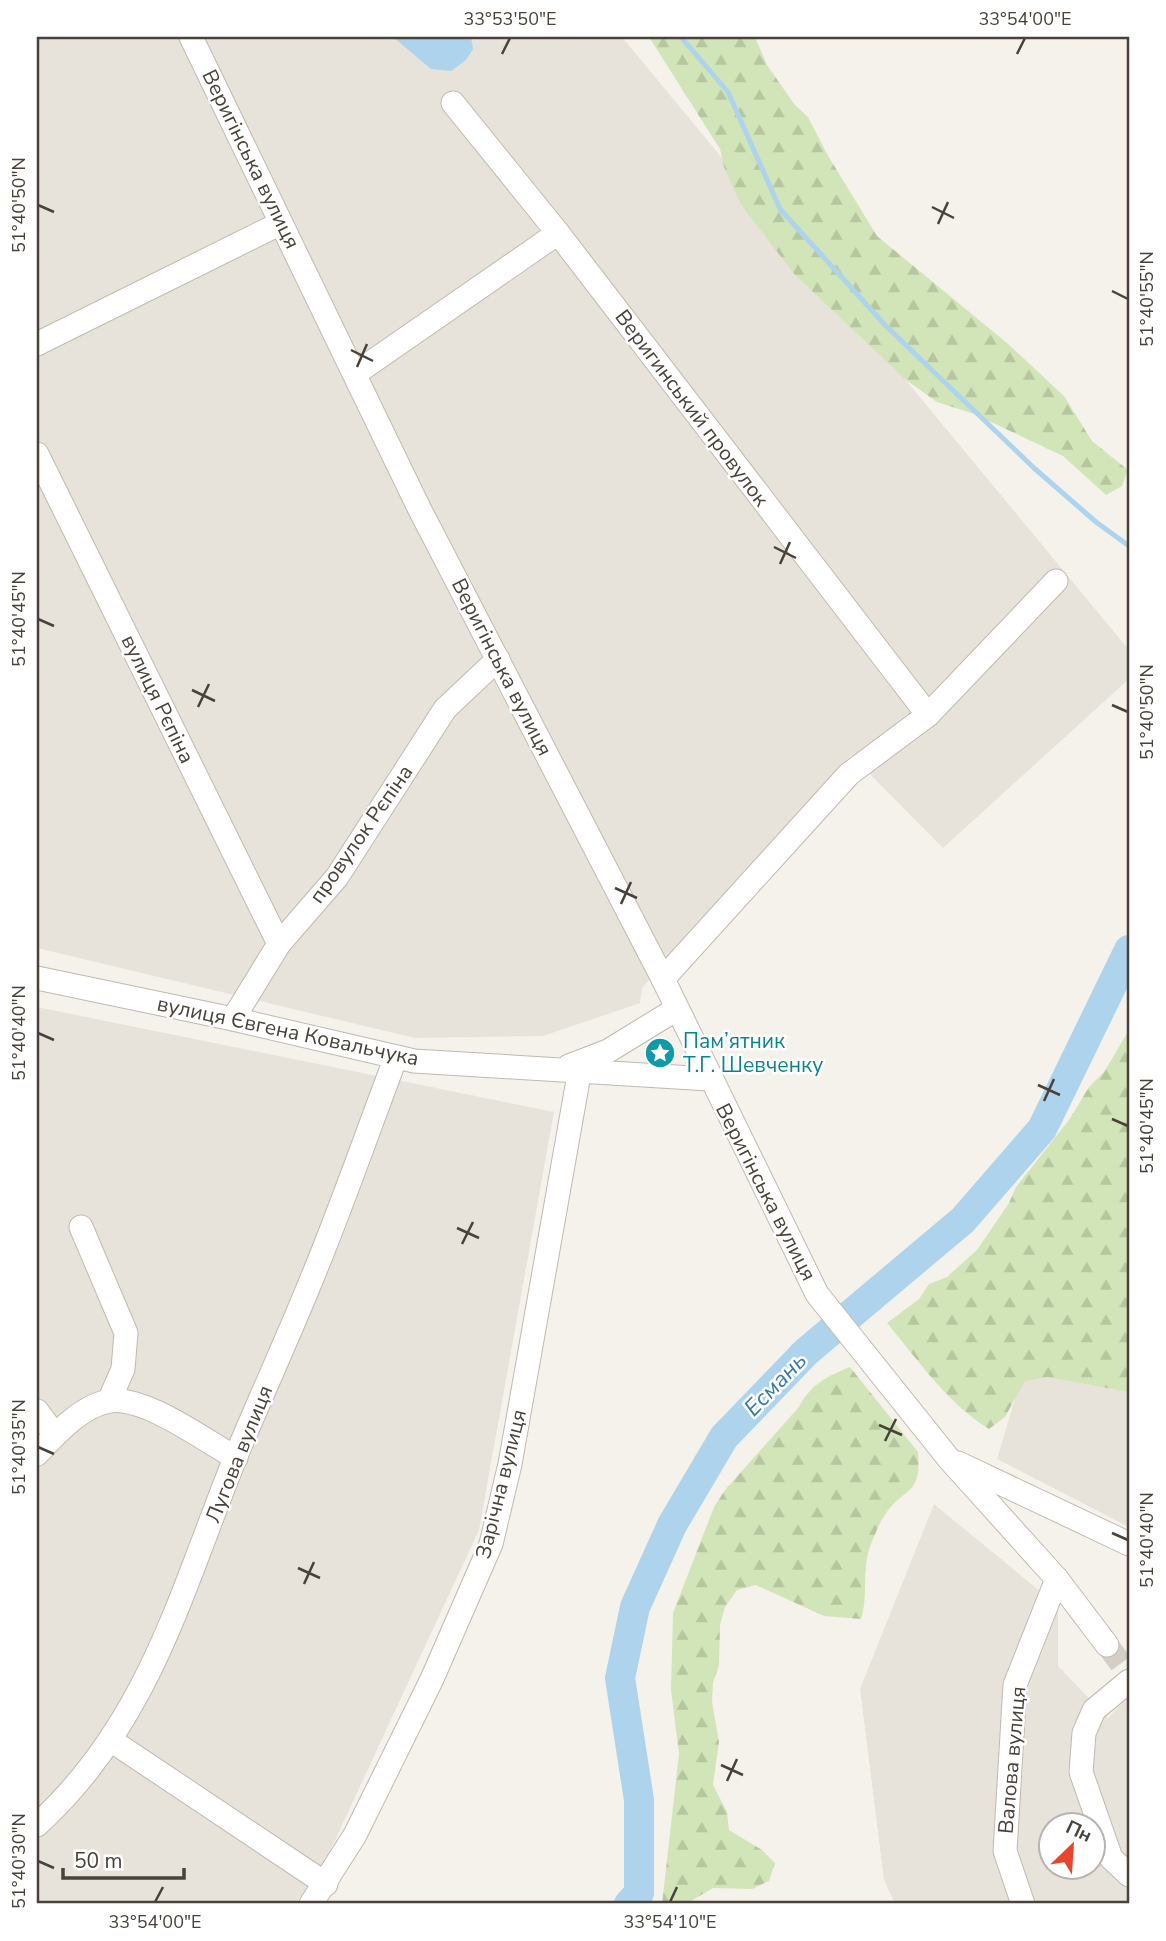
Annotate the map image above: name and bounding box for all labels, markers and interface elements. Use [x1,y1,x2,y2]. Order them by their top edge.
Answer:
text: 33°53'50"E [464,7,557,31]
text: 33°54'00"E [979,7,1072,31]
street label: Веригінська вулиця [195,65,307,253]
text: 51°40'50"N [7,157,31,253]
text: 51°40'55"N [1135,251,1159,347]
street label: Веригинський провулок [609,304,776,513]
text: 51°40'45"N [7,571,31,667]
street label: Веригінська вулиця [445,573,559,761]
street label: вулиця Рєпіна [115,630,201,768]
text: 51°40'50"N [1135,664,1159,760]
street label: провулок Рєпіна [303,759,419,909]
text: 51°40'40"N [7,985,31,1081]
street label: вулиця Євгена Ковальчука [155,990,421,1072]
place label: Пам’ятник Т.Г. Шевченку [683,1027,823,1079]
place icon: Пам’ятник Т.Г. Шевченку [643,1036,677,1070]
text: 51°40'45"N [1135,1078,1159,1174]
street label: Веригінська вулиця [709,1098,823,1286]
water label: Есмань [737,1346,813,1423]
street label: Лугова вулиця [199,1381,279,1527]
text: 51°40'35"N [7,1399,31,1495]
street label: Зарічна вулиця [469,1406,533,1562]
text: 51°40'40"N [1135,1492,1159,1588]
street label: Валова вулиця [992,1685,1032,1835]
north arrow [1036,1812,1106,1882]
text: 51°40'30"N [7,1813,31,1909]
text: Пн [1061,1814,1096,1849]
scale bar [63,1836,184,1880]
text: 50 m [74,1847,123,1875]
text: 33°54'00"E [109,1910,202,1934]
text: 33°54'10"E [624,1910,717,1934]

